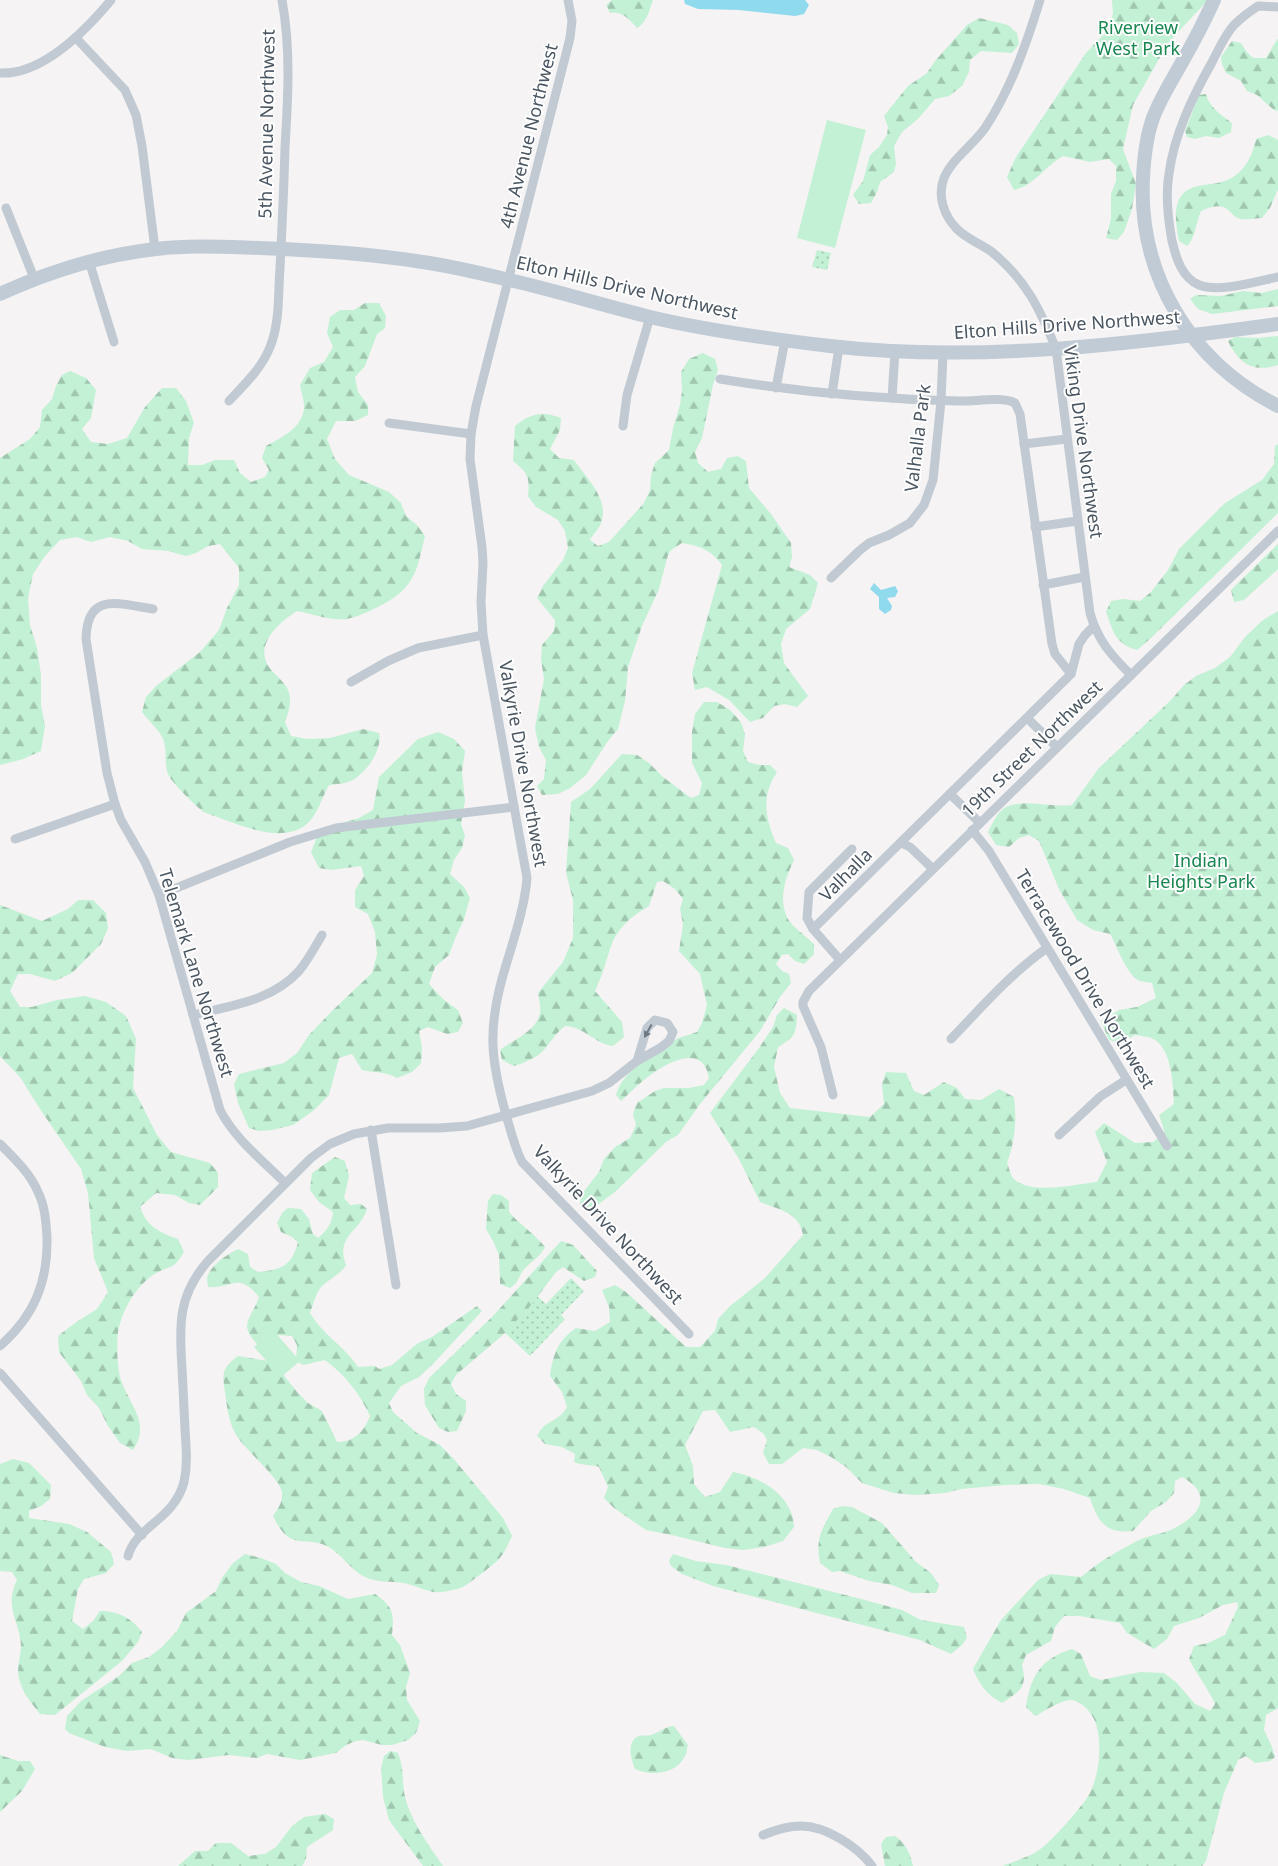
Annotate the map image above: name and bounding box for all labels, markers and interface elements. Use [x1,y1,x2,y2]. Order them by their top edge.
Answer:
park label: Riverview West Park [1096,15,1181,60]
street label: 5th Avenue Northwest [252,29,280,219]
street label: 4th Avenue Northwest [493,40,563,231]
street label: Elton Hills Drive Northwest [514,250,741,324]
street label: Elton Hills Drive Northwest [953,304,1181,344]
street label: Viking Drive Northwest [1059,344,1109,540]
street label: Valhalla Park [898,382,936,493]
street label: Valkyrie Drive Northwest [494,659,554,869]
street label: 19th Street Northwest [956,674,1107,822]
street label: Valhalla [814,843,877,906]
park label: Indian Heights Park [1147,848,1255,893]
street label: Terracewood Drive Northwest [1011,864,1161,1093]
street label: Telemark Lane Northwest [154,865,240,1080]
one-way arrow [644,1023,652,1038]
street label: Valkyrie Drive Northwest [529,1140,689,1309]

